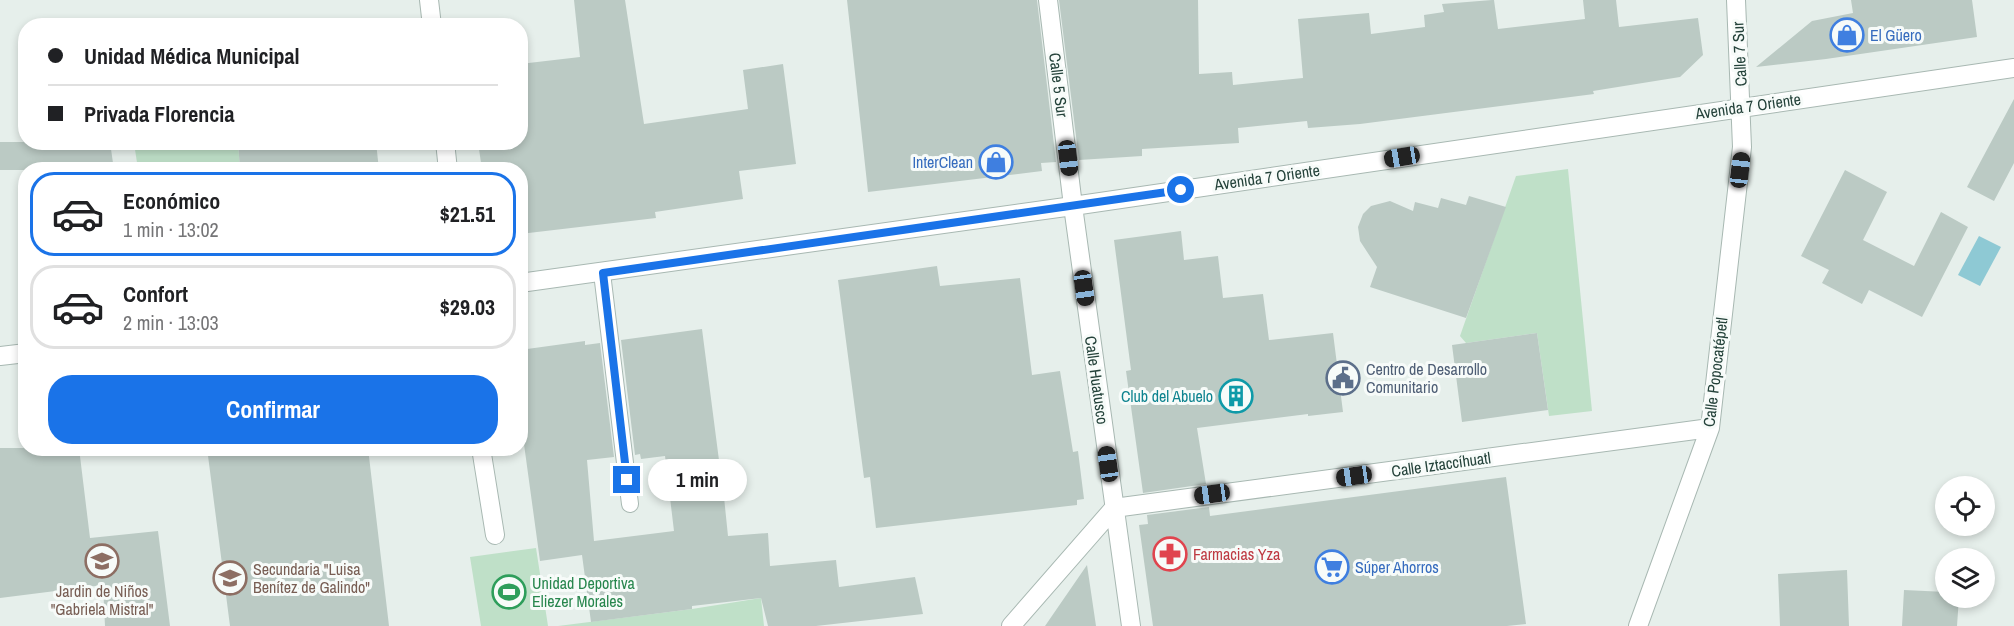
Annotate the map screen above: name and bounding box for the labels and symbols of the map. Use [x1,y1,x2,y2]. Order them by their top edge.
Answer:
shop icon: El Güero [1829,17,1865,53]
street label: Calle 7 Sur [1726,20,1752,87]
place label: El Güero [1870,24,1922,46]
street label: Calle 5 Sur [1044,51,1074,119]
street label: Avenida 7 Oriente [1693,88,1802,124]
car [1057,139,1079,177]
shop icon: InterClean [978,144,1014,180]
car [1383,145,1421,169]
place label: InterClean [912,151,973,173]
car [1729,151,1751,189]
street label: Avenida 7 Oriente [1212,159,1321,195]
route start [1167,176,1194,203]
car [1073,269,1095,307]
street label: Calle Popocatépetl [1697,316,1733,428]
street label: Calle Huatusco [1080,334,1114,426]
place label: Centro de Desarrollo Comunitario [1366,358,1487,398]
public building icon: Centro de Desarrollo Comunitario [1325,360,1361,396]
building icon: Club del Abuelo [1218,378,1254,414]
place label: Club del Abuelo [1121,385,1213,407]
car [1097,445,1119,483]
street label: Calle Iztaccíhuatl [1390,446,1492,482]
callout: 1 min [648,459,747,501]
car [1335,465,1373,487]
route end [613,466,640,493]
car [1193,483,1231,505]
pharmacy icon: Farmacias Yza [1152,536,1188,572]
school or university icon: Jardin de Niños "Gabriela Mistral" [84,543,120,579]
place label: Farmacias Yza [1193,543,1281,565]
supermarket icon: Súper Ahorros [1314,549,1350,585]
place label: Súper Ahorros [1355,556,1439,578]
place label: Secundaria "Luisa Benítez de Galindo" [253,558,370,598]
school or university icon: Secundaria "Luisa Benítez de Galindo" [212,560,248,596]
place label: Unidad Deportiva Eliezer Morales [532,572,636,612]
sports icon: Unidad Deportiva Eliezer Morales [491,574,527,610]
place label: Jardin de Niños "Gabriela Mistral" [51,580,154,620]

